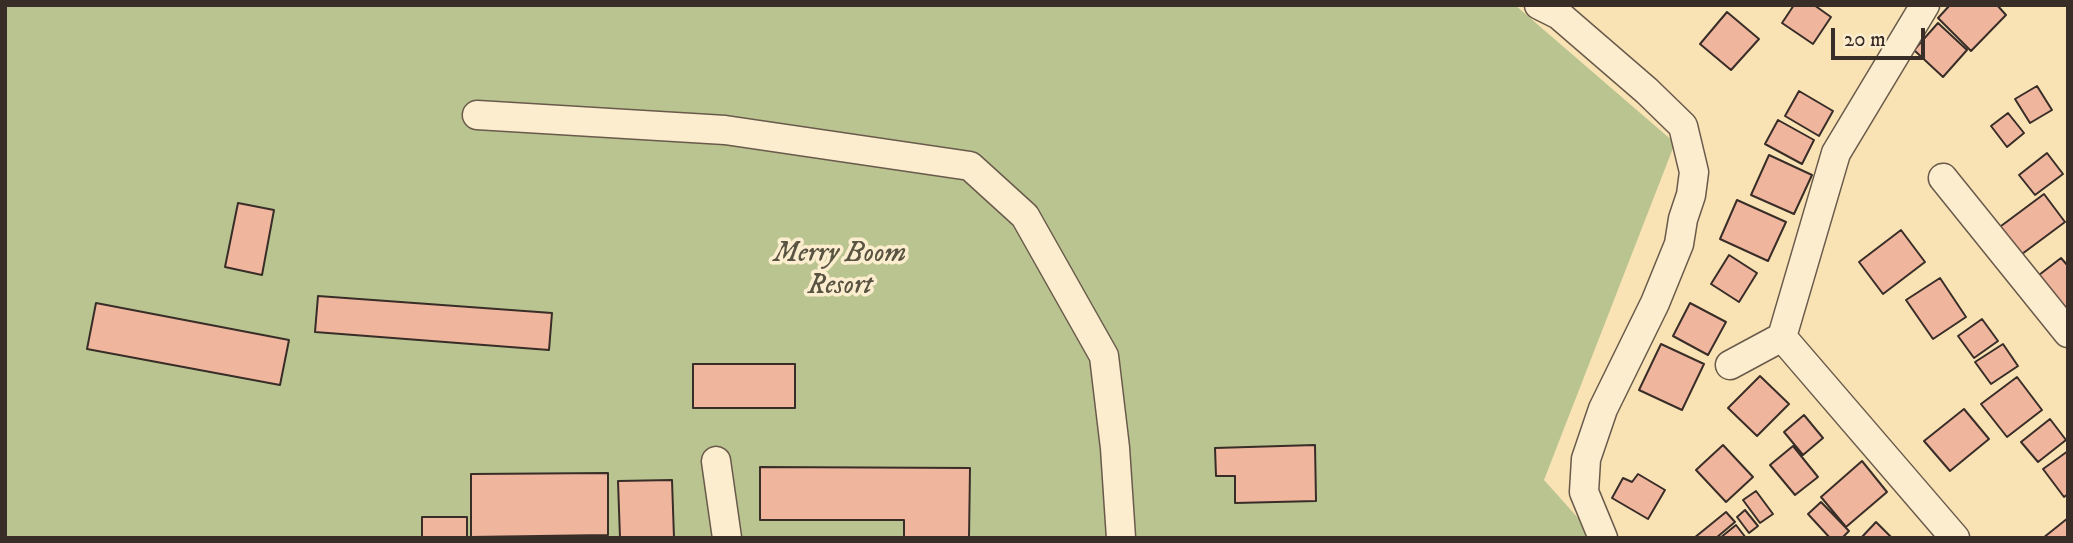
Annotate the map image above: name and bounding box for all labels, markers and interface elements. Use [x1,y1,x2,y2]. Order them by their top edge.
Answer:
scale bar [1835,14,1930,58]
text: 20 m [1844,27,1886,53]
park label: Merry Boom Resort [774,238,906,304]

